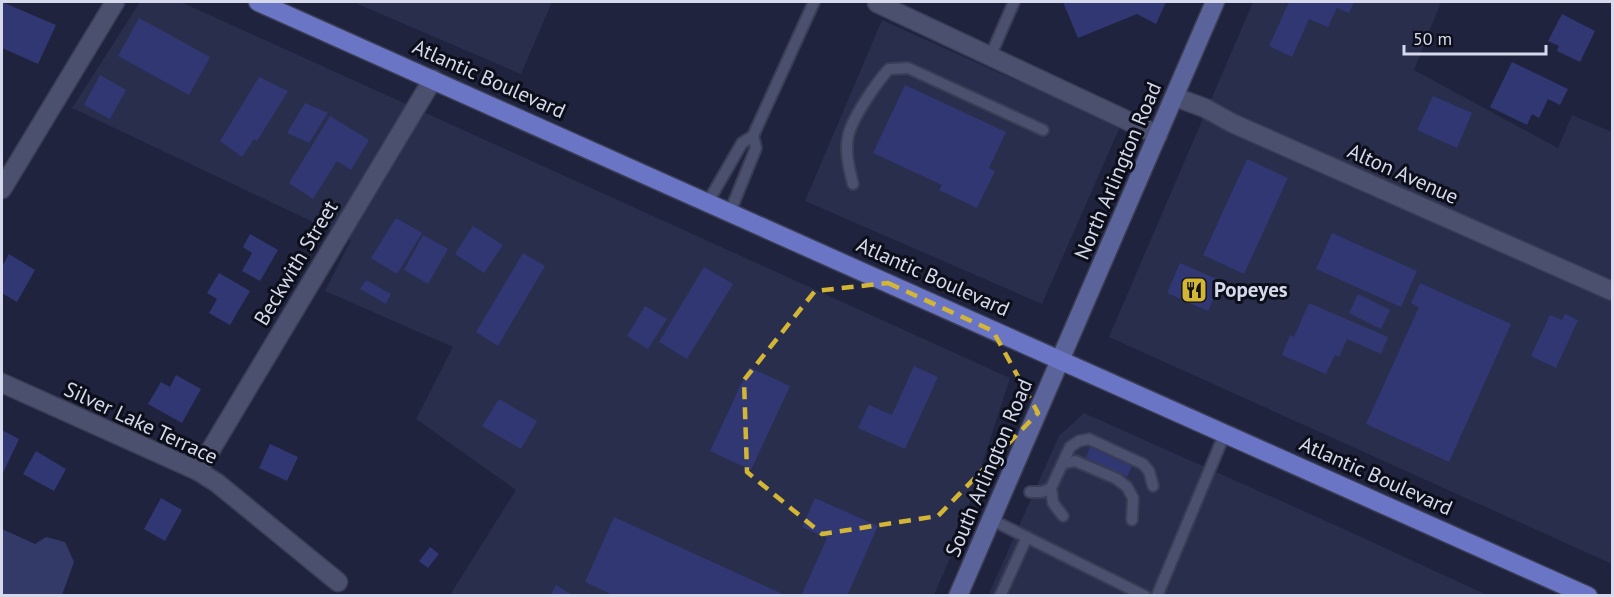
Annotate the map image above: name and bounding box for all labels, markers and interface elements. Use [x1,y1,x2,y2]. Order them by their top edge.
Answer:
scale bar [1404,18,1546,56]
text: 50 m [1413,27,1452,50]
street label: Atlantic Boulevard [409,33,570,124]
street label: North Arlington Road [1068,78,1167,264]
street label: Alton Avenue [1344,137,1463,210]
street label: Beckwith Street [248,195,343,330]
street label: Atlantic Boulevard [853,231,1014,322]
restaurant icon: Popeyes [1179,275,1209,305]
place label: Popeyes [1214,276,1288,303]
street label: Silver Lake Terrace [60,375,222,470]
street label: South Arlington Road [939,375,1038,561]
street label: Atlantic Boulevard [1296,430,1457,521]

